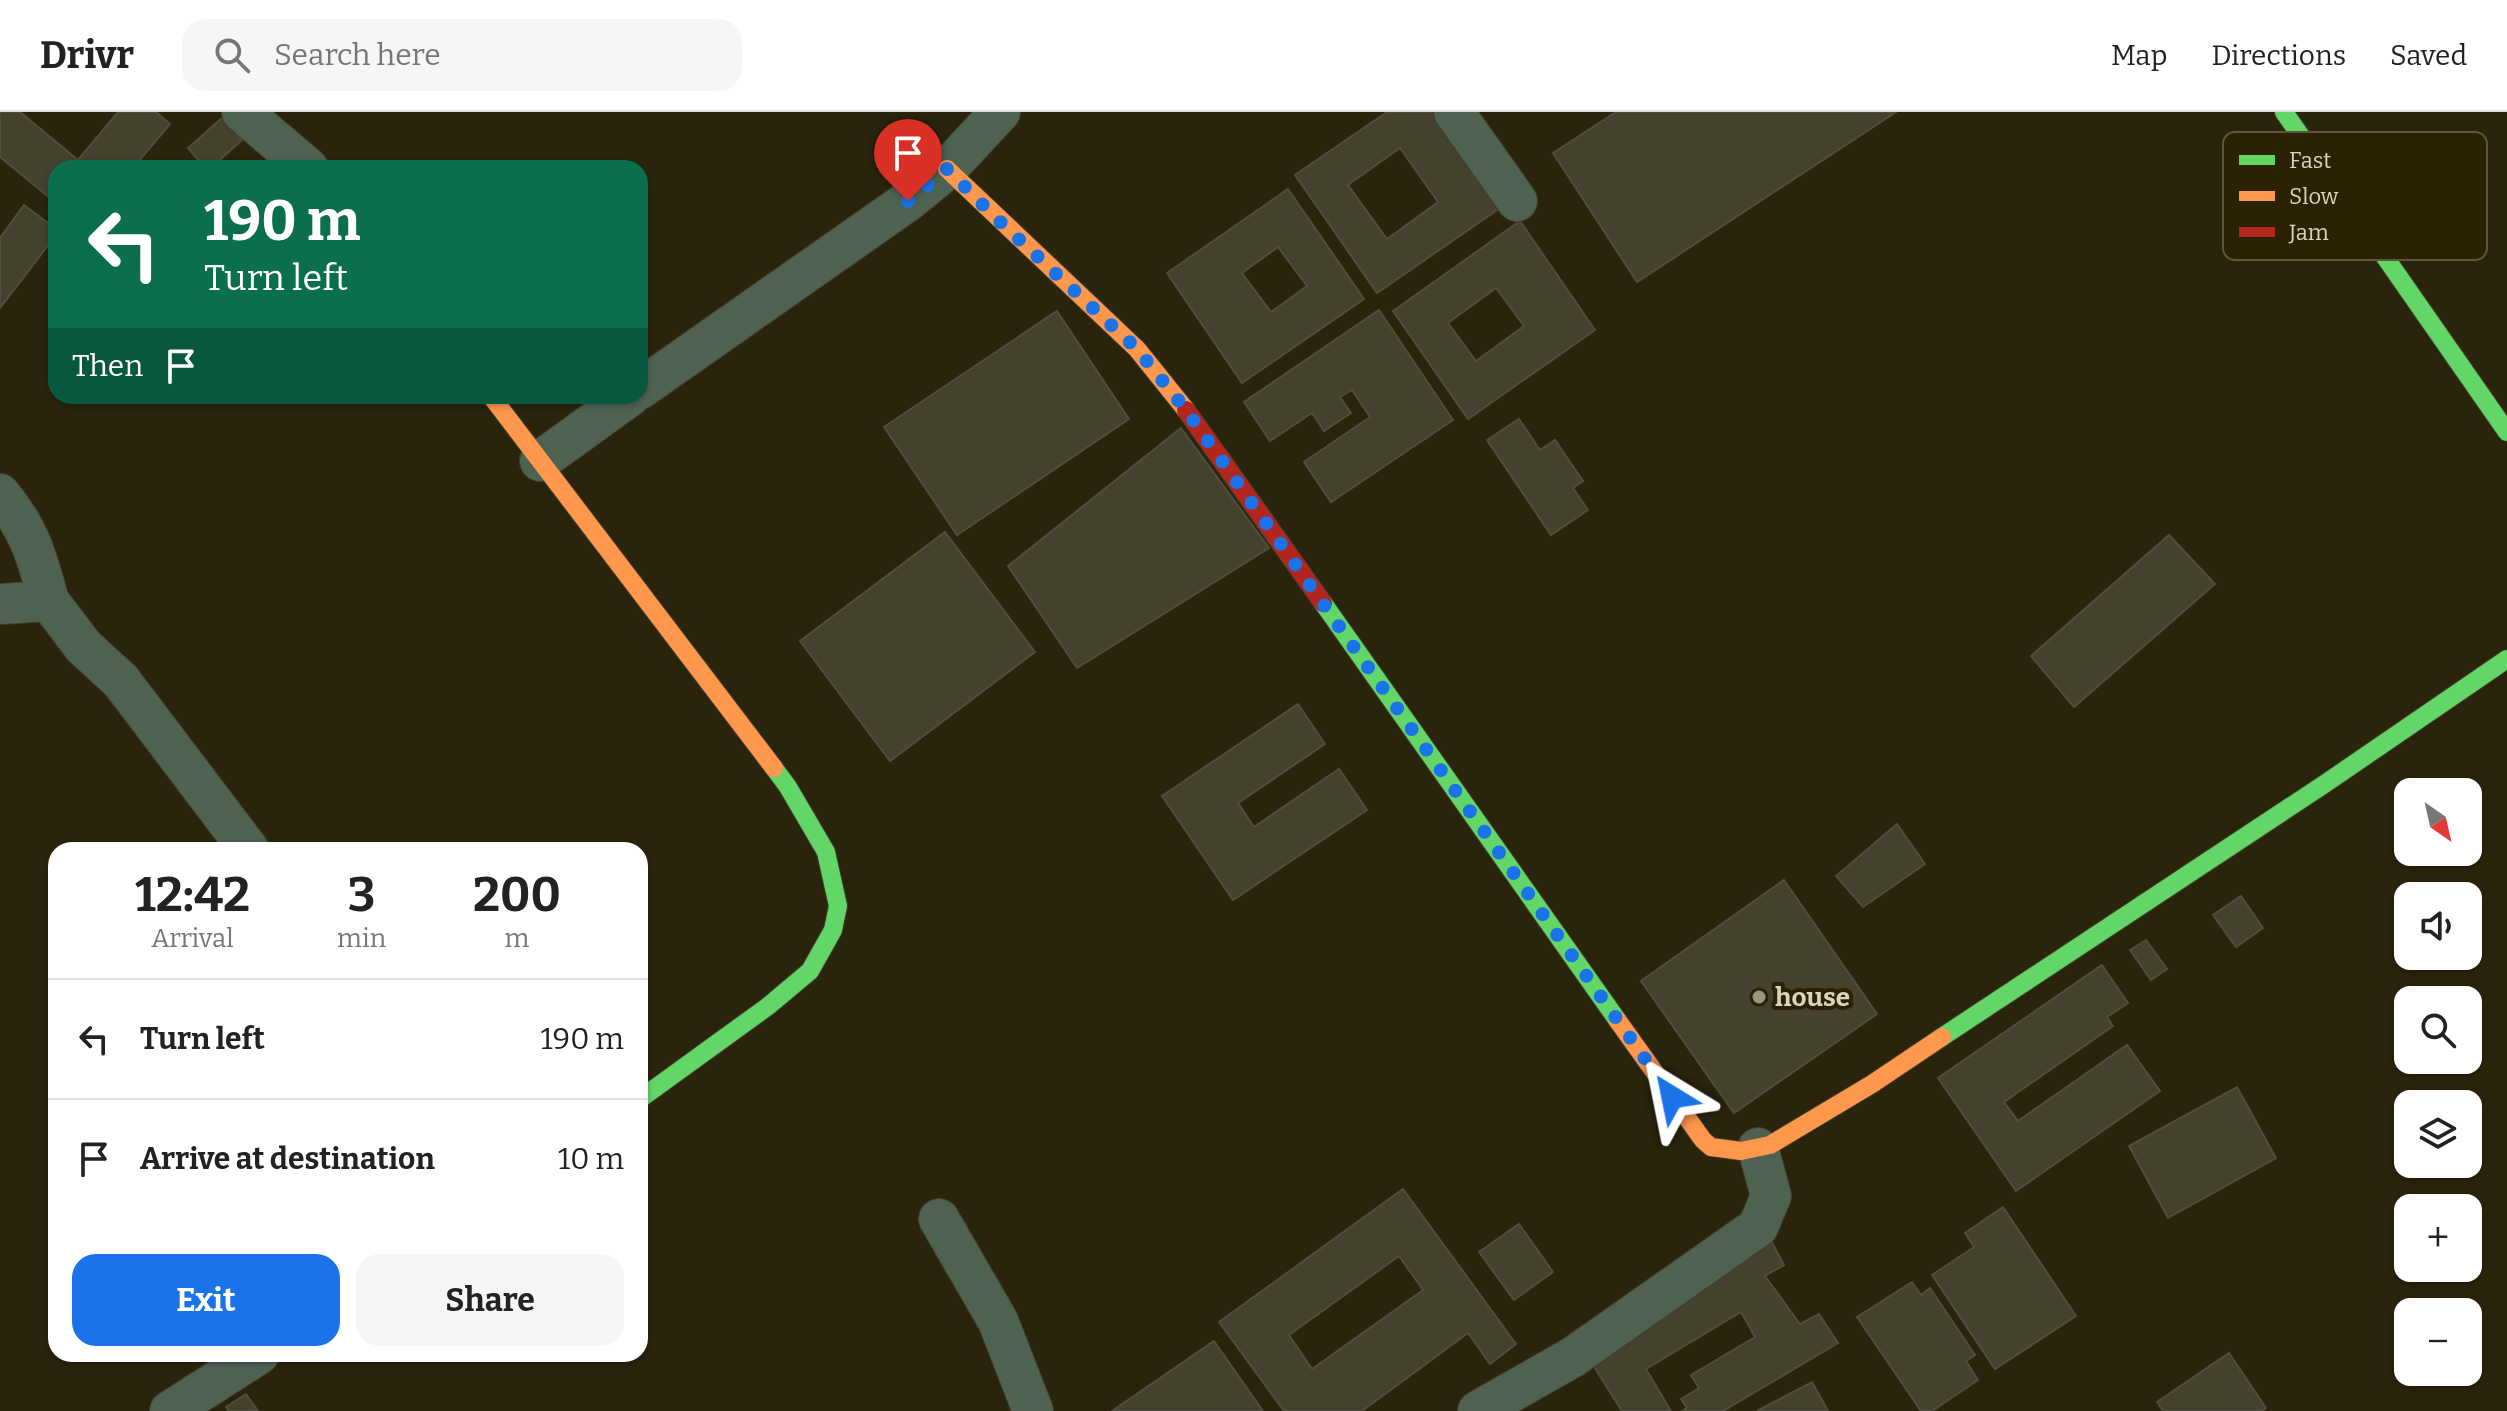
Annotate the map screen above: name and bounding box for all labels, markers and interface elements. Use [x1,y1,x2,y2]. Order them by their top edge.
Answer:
search box [182,19,742,91]
text: Drivr [40,32,134,78]
icon: search [210,33,254,77]
text: Search here [274,37,441,73]
text: Map [2111,39,2167,72]
text: Directions [2211,39,2346,72]
text: Saved [2390,39,2467,72]
pin [874,119,942,201]
icon: arrive [886,131,930,175]
legend [2223,132,2487,260]
text: Fast [2289,147,2331,174]
text: Slow [2289,183,2339,210]
text: 190 m [204,188,360,255]
icon: left [72,192,176,296]
text: Jam [2288,219,2329,246]
text: Turn left [204,256,348,300]
icon: arrive [159,344,203,388]
text: Then [72,348,143,384]
north arrow [2394,778,2482,866]
map controls [2394,778,2482,1386]
text: 12:42 [135,866,250,924]
text: 3 [348,866,375,924]
text: 200 [473,866,561,924]
button: sound [2394,882,2482,970]
text: Arrival [151,923,234,954]
text: min [337,923,386,954]
text: m [505,923,529,954]
place label: house [1775,982,1850,1013]
button: search [2394,986,2482,1074]
marker: house [1750,988,1768,1006]
icon: left [72,1017,116,1061]
text: Turn left [140,1021,265,1057]
text: 190 m [540,1021,624,1057]
position arrow [1630,1055,1714,1139]
button: layers [2394,1090,2482,1178]
icon: arrive [72,1137,116,1181]
text: Arrive at destination [140,1141,435,1177]
text: 10 m [558,1141,624,1177]
button: + [2394,1194,2482,1282]
button: Exit [72,1254,340,1346]
button: Share [356,1254,624,1346]
button: − [2394,1298,2482,1386]

